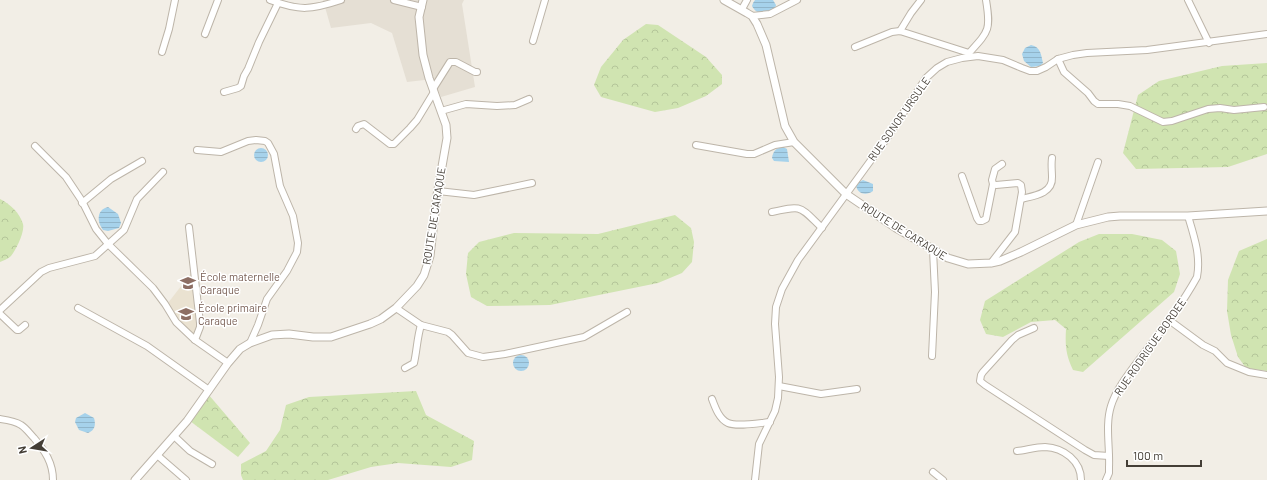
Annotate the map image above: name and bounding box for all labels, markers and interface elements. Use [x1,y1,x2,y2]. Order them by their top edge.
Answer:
street label: RUE SONOR URSULE [865,74,933,163]
street label: ROUTE DE CARAQUE [419,166,448,266]
street label: ROUTE DE CARAQUE [859,199,950,262]
place label: École maternelle Caraque [200,270,280,296]
school or university icon: École maternelle Caraque [179,274,197,292]
street label: RUE RODRIGUE BORDEE [1111,295,1188,398]
place label: École primaire Caraque [198,301,267,327]
school or university icon: École primaire Caraque [177,305,195,323]
north arrow [12,428,52,468]
scale bar [1127,442,1201,468]
text: N [15,445,29,455]
text: 100 m [1133,448,1163,462]

